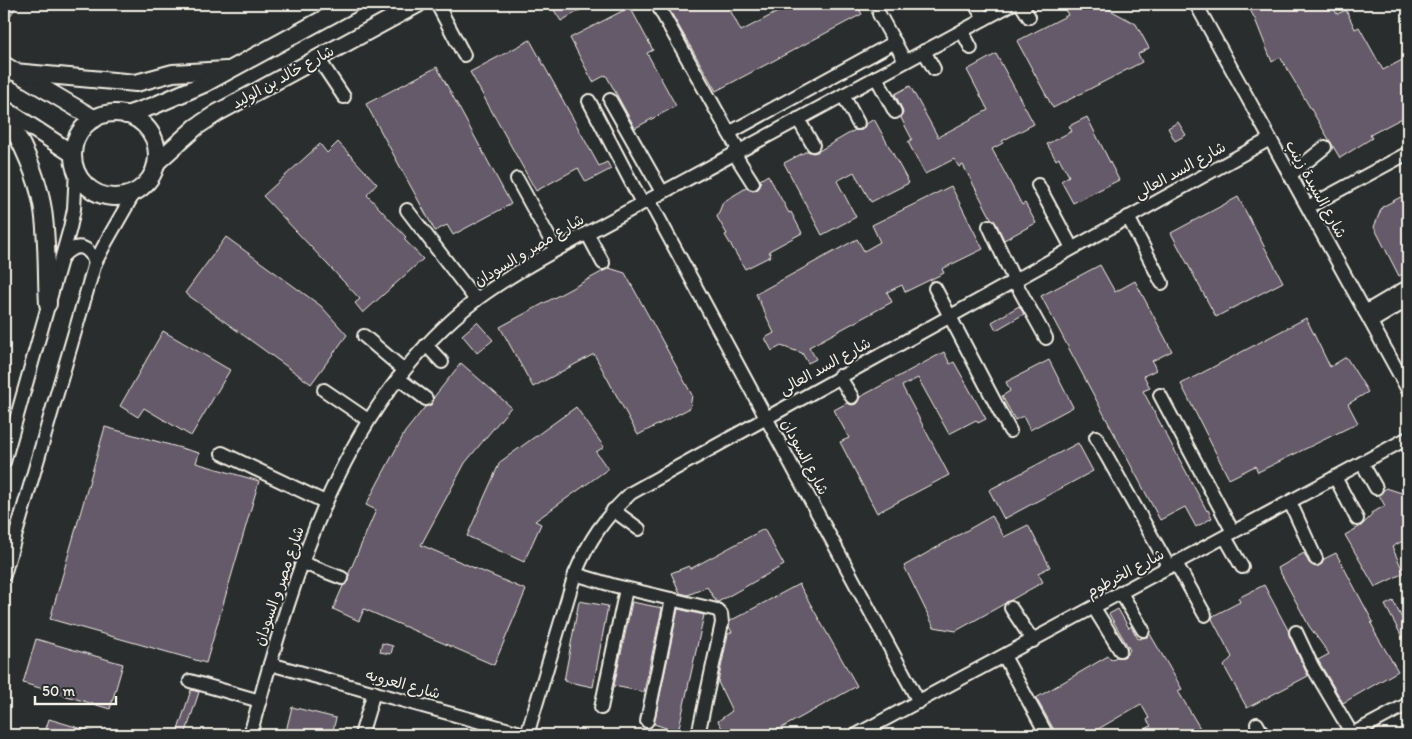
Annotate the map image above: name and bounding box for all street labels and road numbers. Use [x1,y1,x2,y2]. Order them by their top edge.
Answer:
street label: شارع خالد بن الوليد [229,42,338,113]
street label: شارع السيدة زينب [1281,137,1350,241]
street label: شارع السد العالى [1131,138,1229,203]
street label: شارع مصر و السودان [471,210,588,291]
street label: شارع السد العالى [776,334,874,399]
street label: شارع السودان [777,416,832,498]
street label: شارع مصر و السودان [250,524,309,648]
street label: شارع الخرطوم [1083,545,1168,604]
street label: شارع العروبه [363,665,442,704]

